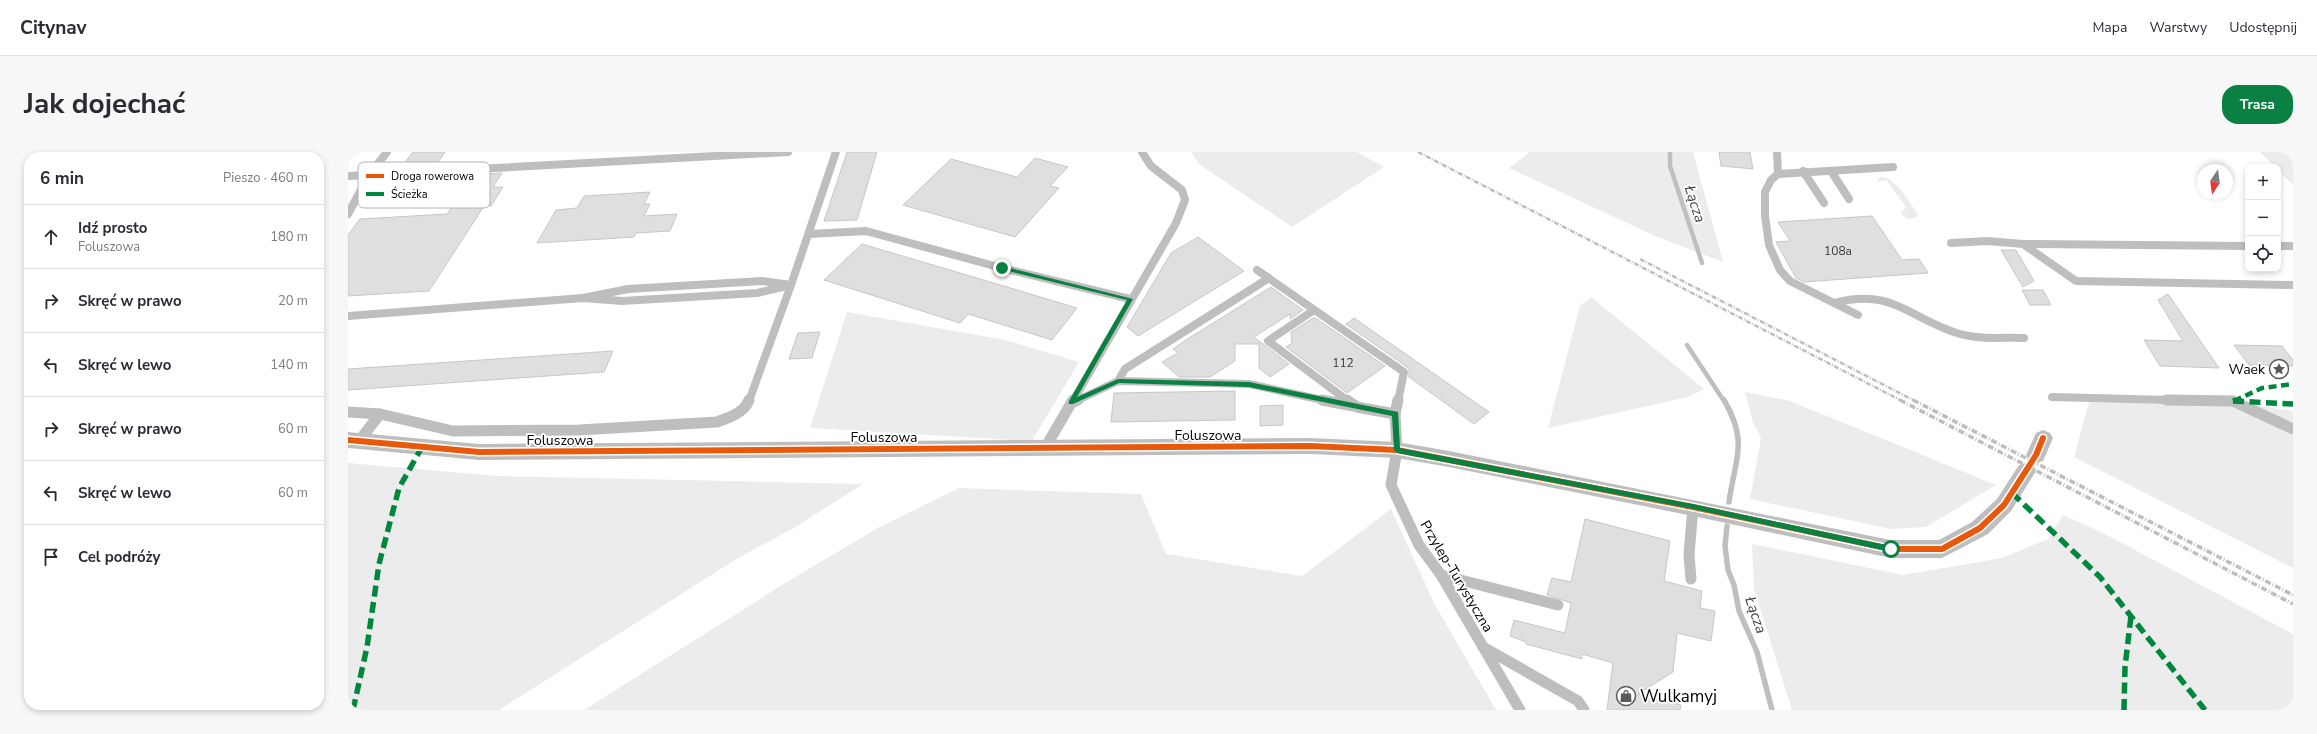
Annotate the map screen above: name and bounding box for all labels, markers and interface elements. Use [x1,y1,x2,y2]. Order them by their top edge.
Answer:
text: Citynav [20,15,87,41]
text: Mapa [2092,18,2127,37]
text: Warstwy [2149,18,2207,37]
text: Udostępnij [2229,18,2297,37]
text: Jak dojechać [24,85,185,123]
button: Trasa [2222,85,2293,124]
legend [358,162,490,208]
north arrow [2197,164,2233,200]
map controls [2245,164,2281,272]
button: + [2245,164,2281,200]
text: 6 min [40,167,84,190]
text: Pieszo · 460 m [223,169,308,187]
text: Droga rowerowa [391,169,474,184]
water label: Łącza [1679,182,1710,225]
text: Ścieżka [391,186,428,202]
button: − [2245,200,2281,236]
text: Idź prosto [78,218,147,238]
icon: ahead [40,226,62,248]
text: 180 m [270,228,308,246]
button: locate [2245,236,2281,272]
text: Foluszowa [78,238,140,256]
house number: 108a [1824,243,1852,259]
route end [993,259,1011,277]
icon: right [40,290,62,312]
text: Skręć w prawo [78,291,182,311]
text: 20 m [278,292,308,310]
icon: left [40,354,62,376]
text: Skręć w lewo [78,355,171,375]
house number: 112 [1332,355,1354,371]
text: 140 m [270,356,308,374]
place icon: Waek [2268,358,2290,380]
place label: Waek [2229,360,2266,379]
icon: right [40,418,62,440]
text: Skręć w prawo [78,419,182,439]
text: 60 m [278,420,308,438]
street label: Foluszowa [1175,426,1241,445]
street label: Foluszowa [851,428,917,447]
street label: Foluszowa [527,431,593,450]
icon: left [40,482,62,504]
text: Skręć w lewo [78,483,171,503]
text: 60 m [278,484,308,502]
street label: Przylep-Turystyczna [1416,517,1498,636]
route start [1882,540,1900,558]
icon: arrive [40,546,62,568]
text: Cel podróży [78,547,160,567]
water label: Łącza [1740,593,1772,636]
shop icon: Wulkamyj [1615,685,1637,707]
place label: Wulkamyj [1640,685,1717,708]

